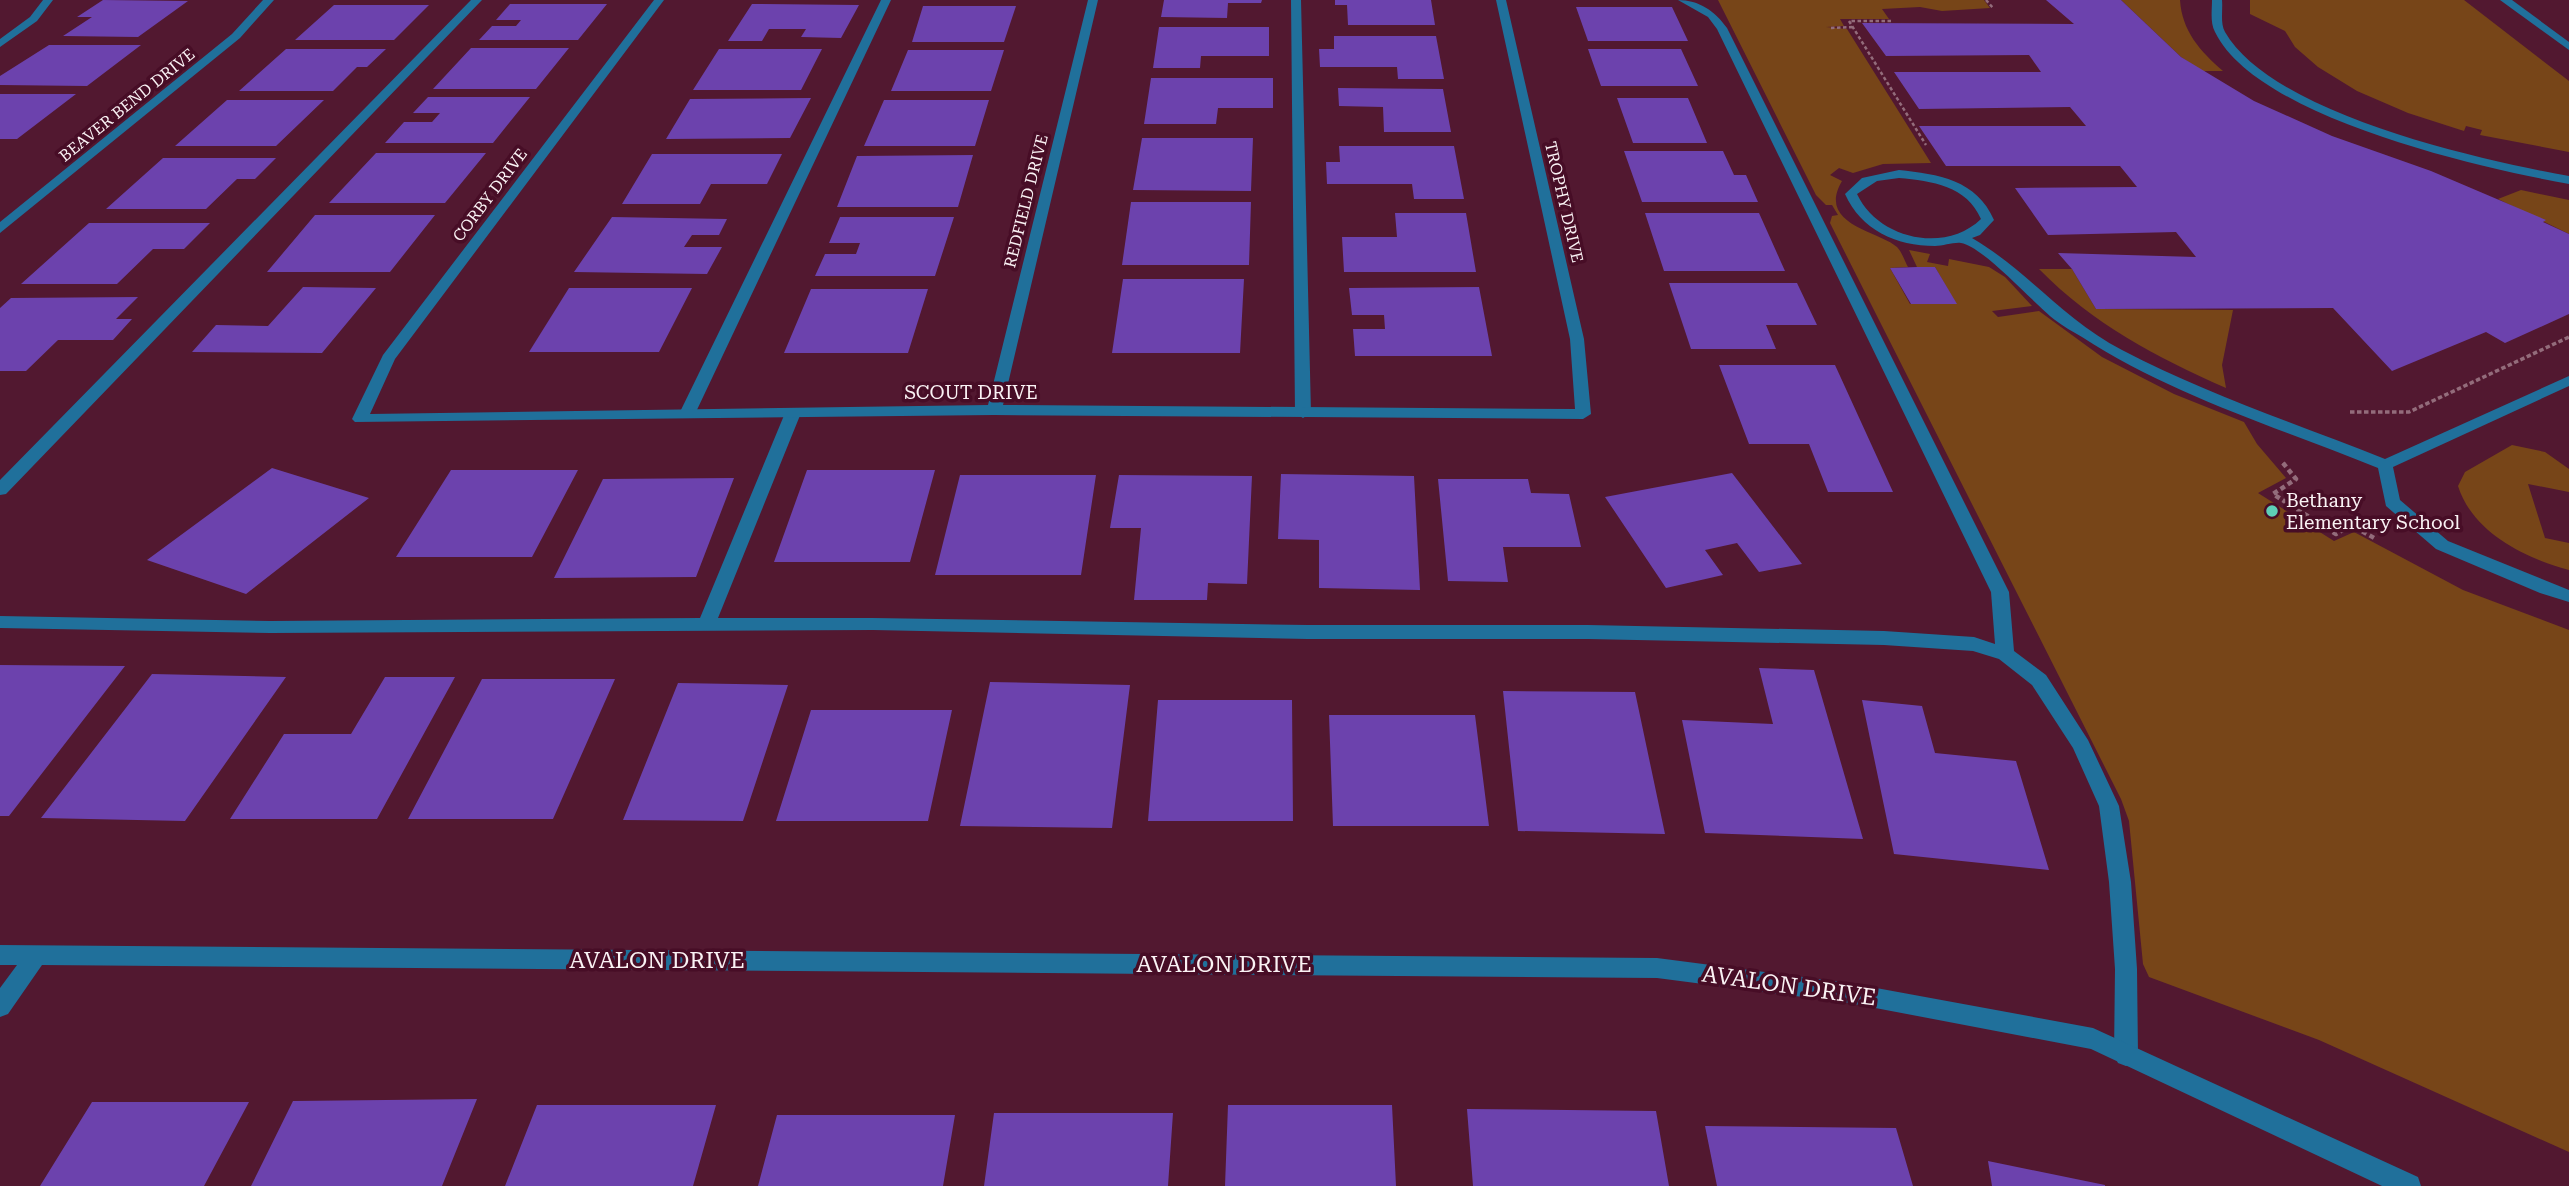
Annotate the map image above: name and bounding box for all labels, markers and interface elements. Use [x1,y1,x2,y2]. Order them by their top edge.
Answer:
street label: BEAVER BEND DRIVE [55,44,199,166]
street label: REDFIELD DRIVE [1000,132,1052,270]
street label: TROPHY DRIVE [1541,140,1587,264]
street label: CORBY DRIVE [449,145,531,245]
street label: SCOUT DRIVE [904,381,1038,404]
place label: Bethany Elementary School [2286,489,2460,534]
marker: Bethany Elementary School [2264,503,2280,519]
street label: AVALON DRIVE [569,947,745,974]
street label: AVALON DRIVE [1136,951,1312,978]
street label: AVALON DRIVE [1700,960,1878,1012]

